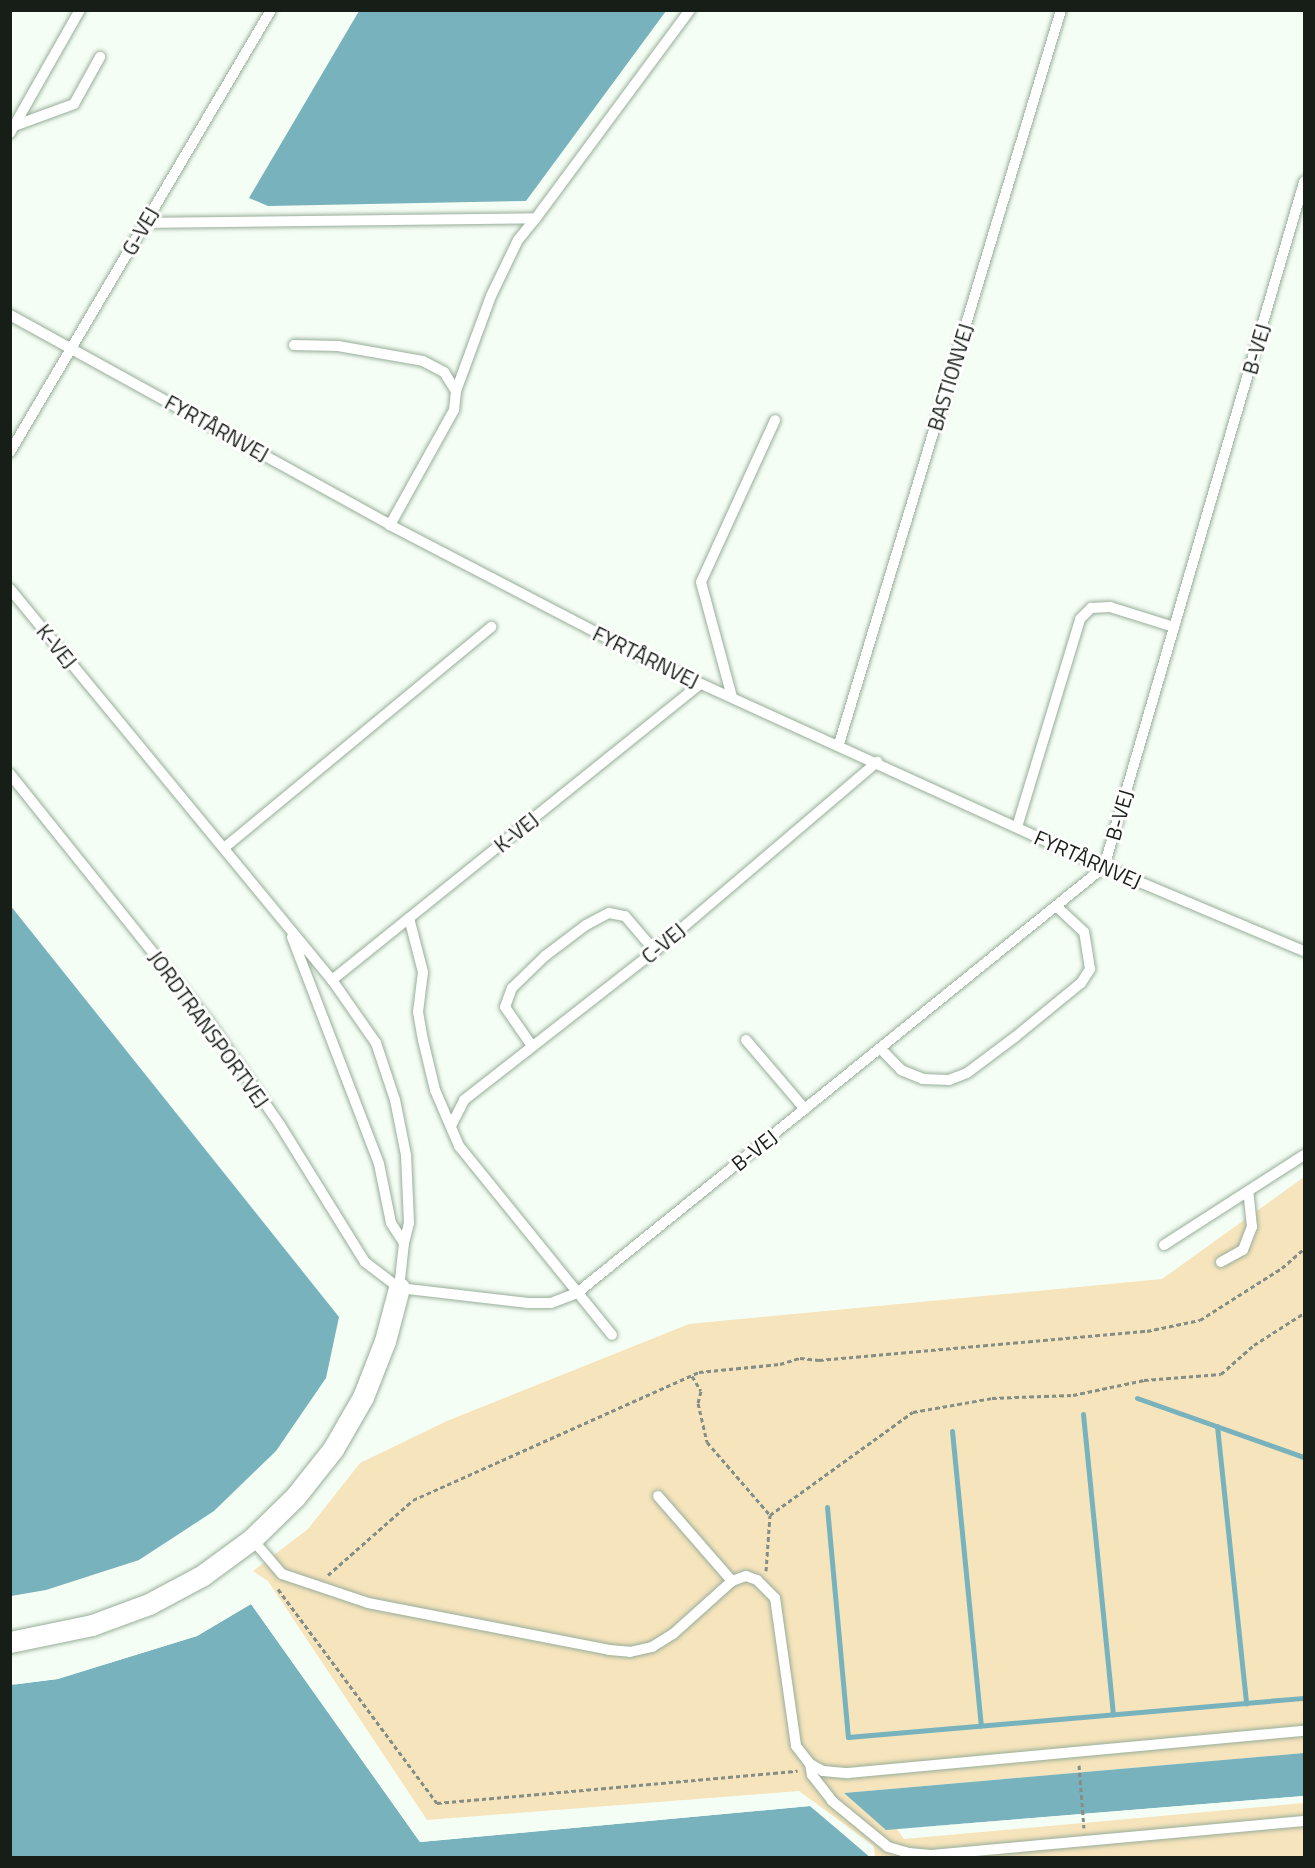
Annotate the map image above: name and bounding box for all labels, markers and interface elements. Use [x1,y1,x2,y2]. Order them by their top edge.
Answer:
street label: G-VEJ [116,202,164,260]
street label: BASTIONVEJ [922,320,978,434]
street label: B-VEJ [1237,321,1275,377]
street label: FYRTÅRNVEJ [161,389,273,467]
street label: K-VEJ [32,619,82,673]
street label: FYRTÅRNVEJ [589,621,703,693]
street label: B-VEJ [1100,787,1138,843]
street label: K-VEJ [489,807,543,857]
street label: FYRTÅRNVEJ [1030,824,1146,894]
street label: C-VEJ [636,918,690,968]
street label: JORDTRANSPORTVEJ [144,946,274,1112]
street label: B-VEJ [726,1124,782,1176]

